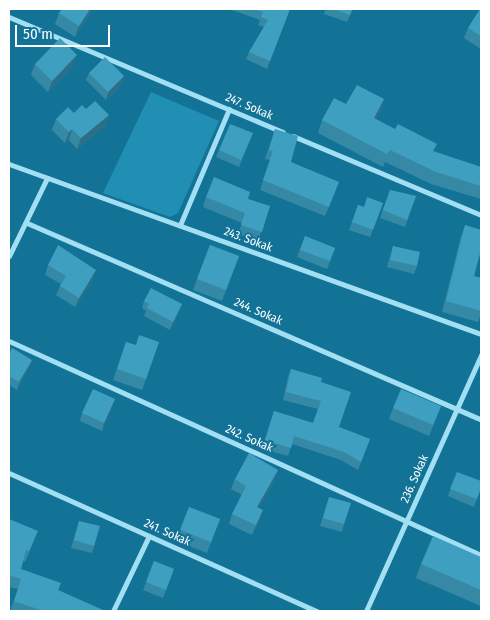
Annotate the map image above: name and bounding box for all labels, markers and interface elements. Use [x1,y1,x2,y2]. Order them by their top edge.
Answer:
scale bar [18,15,112,47]
text: 50 m [23,25,53,43]
street label: 247. Sokak [223,91,275,123]
street label: 243. Sokak [222,225,274,255]
street label: 244. Sokak [232,295,284,329]
street label: 242. Sokak [223,422,275,456]
street label: 236. Sokak [398,453,432,505]
street label: 241. Sokak [142,516,192,550]

